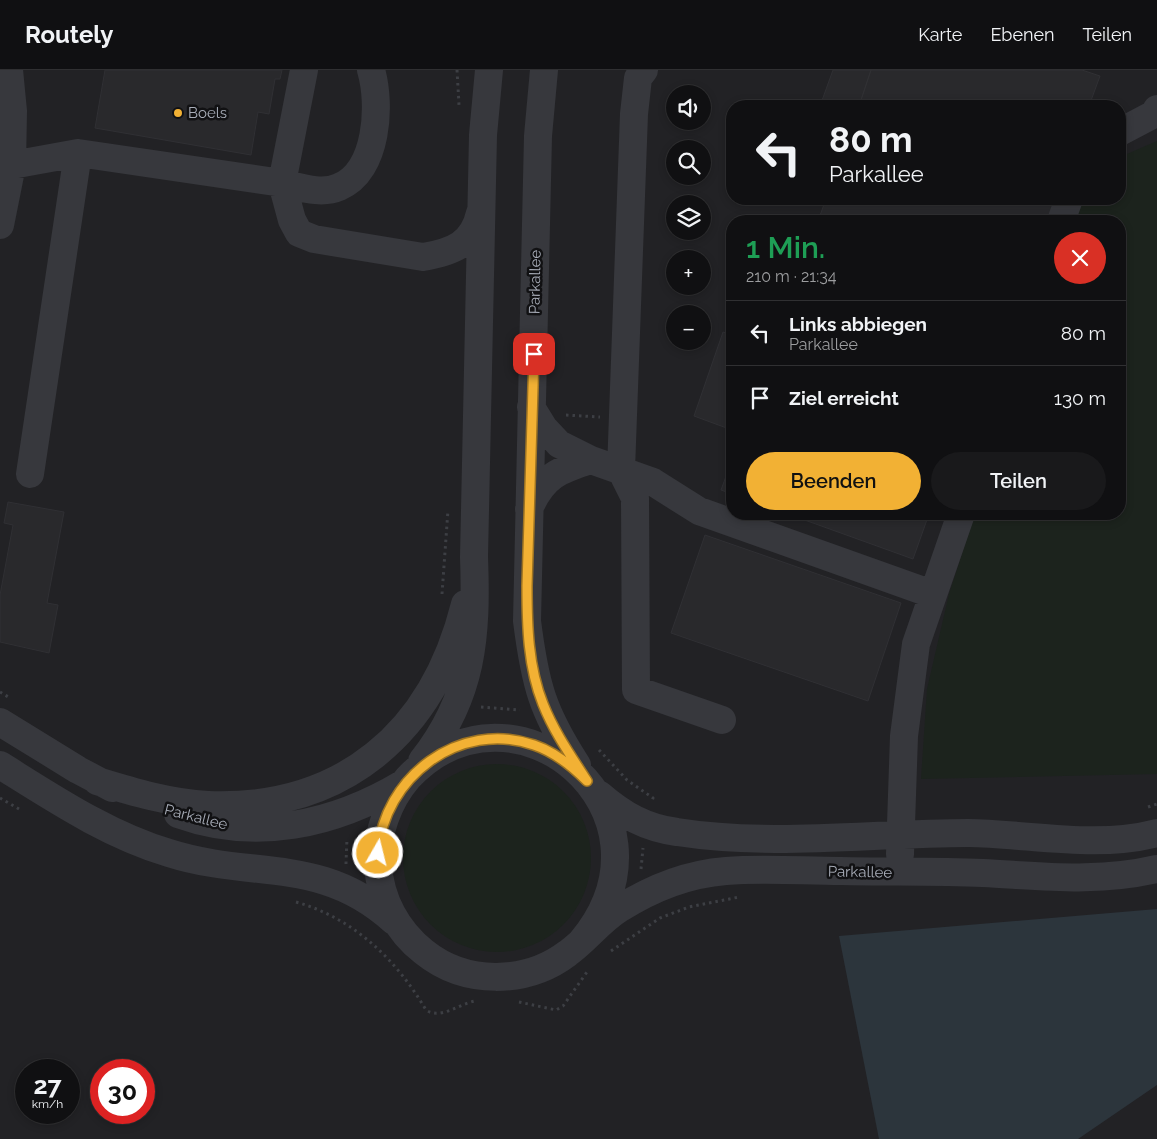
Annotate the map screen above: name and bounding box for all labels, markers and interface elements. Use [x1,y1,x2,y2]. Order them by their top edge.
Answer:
text: Routely [25,20,114,49]
text: Karte [918,24,962,45]
text: Ebenen [990,24,1055,45]
text: Teilen [1083,24,1132,45]
map controls [666,85,711,350]
button: sound [666,85,711,130]
place label: Boels [188,104,227,122]
marker: Boels [172,107,184,119]
text: 80 m [829,119,913,160]
icon: left [746,120,811,185]
button: search [666,140,711,185]
text: Parkallee [829,161,924,187]
button: layers [666,195,711,240]
text: 1 Min. [746,230,825,265]
button: close [1054,232,1106,284]
street label: Parkallee [525,249,545,314]
button: + [666,250,711,295]
text: 210 m · 21:34 [746,267,836,286]
button: − [666,305,711,350]
text: Links abbiegen [789,313,927,335]
icon: left [746,319,774,347]
text: 80 m [1061,322,1106,344]
pin [513,333,555,375]
text: Parkallee [789,335,858,354]
icon: arrive [520,340,548,368]
icon: arrive [746,384,774,412]
text: Ziel erreicht [789,387,899,409]
text: 130 m [1054,387,1106,409]
button: Beenden [746,452,921,510]
button: Teilen [931,452,1106,510]
street label: Parkallee [163,800,230,834]
position arrow [351,826,403,878]
street label: Parkallee [828,862,893,882]
speed limit sign: 30 [90,1059,155,1124]
text: 27 [33,1070,62,1100]
text: km/h [32,1097,63,1111]

